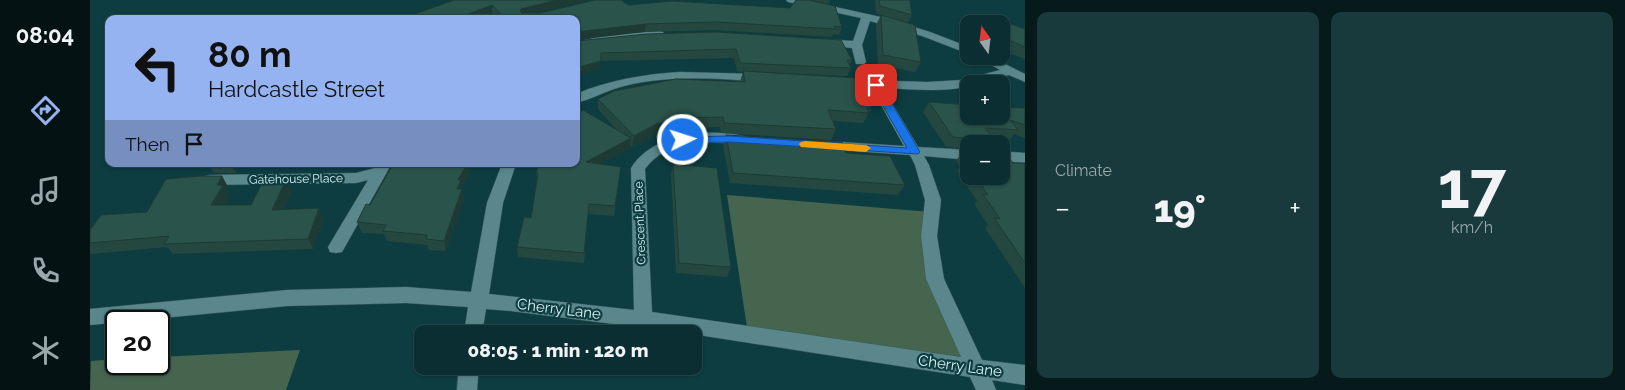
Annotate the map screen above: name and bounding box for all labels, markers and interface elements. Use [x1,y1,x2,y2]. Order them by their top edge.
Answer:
north arrow [960,15,1010,65]
map controls [960,15,1010,185]
text: 08:04 [16,22,74,48]
text: 80 m [208,34,292,75]
icon: left [125,35,190,100]
pin [855,64,897,106]
icon: arrive [862,71,890,99]
button: + [960,75,1010,125]
text: Hardcastle Street [208,76,385,102]
icon: directions [28,93,63,128]
position arrow [656,113,708,165]
icon: arrive [180,130,208,158]
text: Then [125,133,170,155]
button: − [960,135,1010,185]
text: 17 [1438,147,1506,223]
text: Climate [1055,161,1112,180]
street label: Gatehouse Place [249,171,343,187]
icon: music [28,173,63,208]
street label: Crescent Place [632,181,648,265]
text: 19° [1154,186,1206,231]
text: − [1055,192,1070,225]
text: + [1289,192,1301,225]
text: km/h [1451,218,1493,237]
icon: phone [28,253,63,288]
street label: Cherry Lane [516,295,602,323]
speed limit sign: 20 [105,310,170,375]
icon: climate [28,333,63,368]
text: 08:05 · 1 min · 120 m [468,339,648,361]
street label: Cherry Lane [917,351,1003,381]

